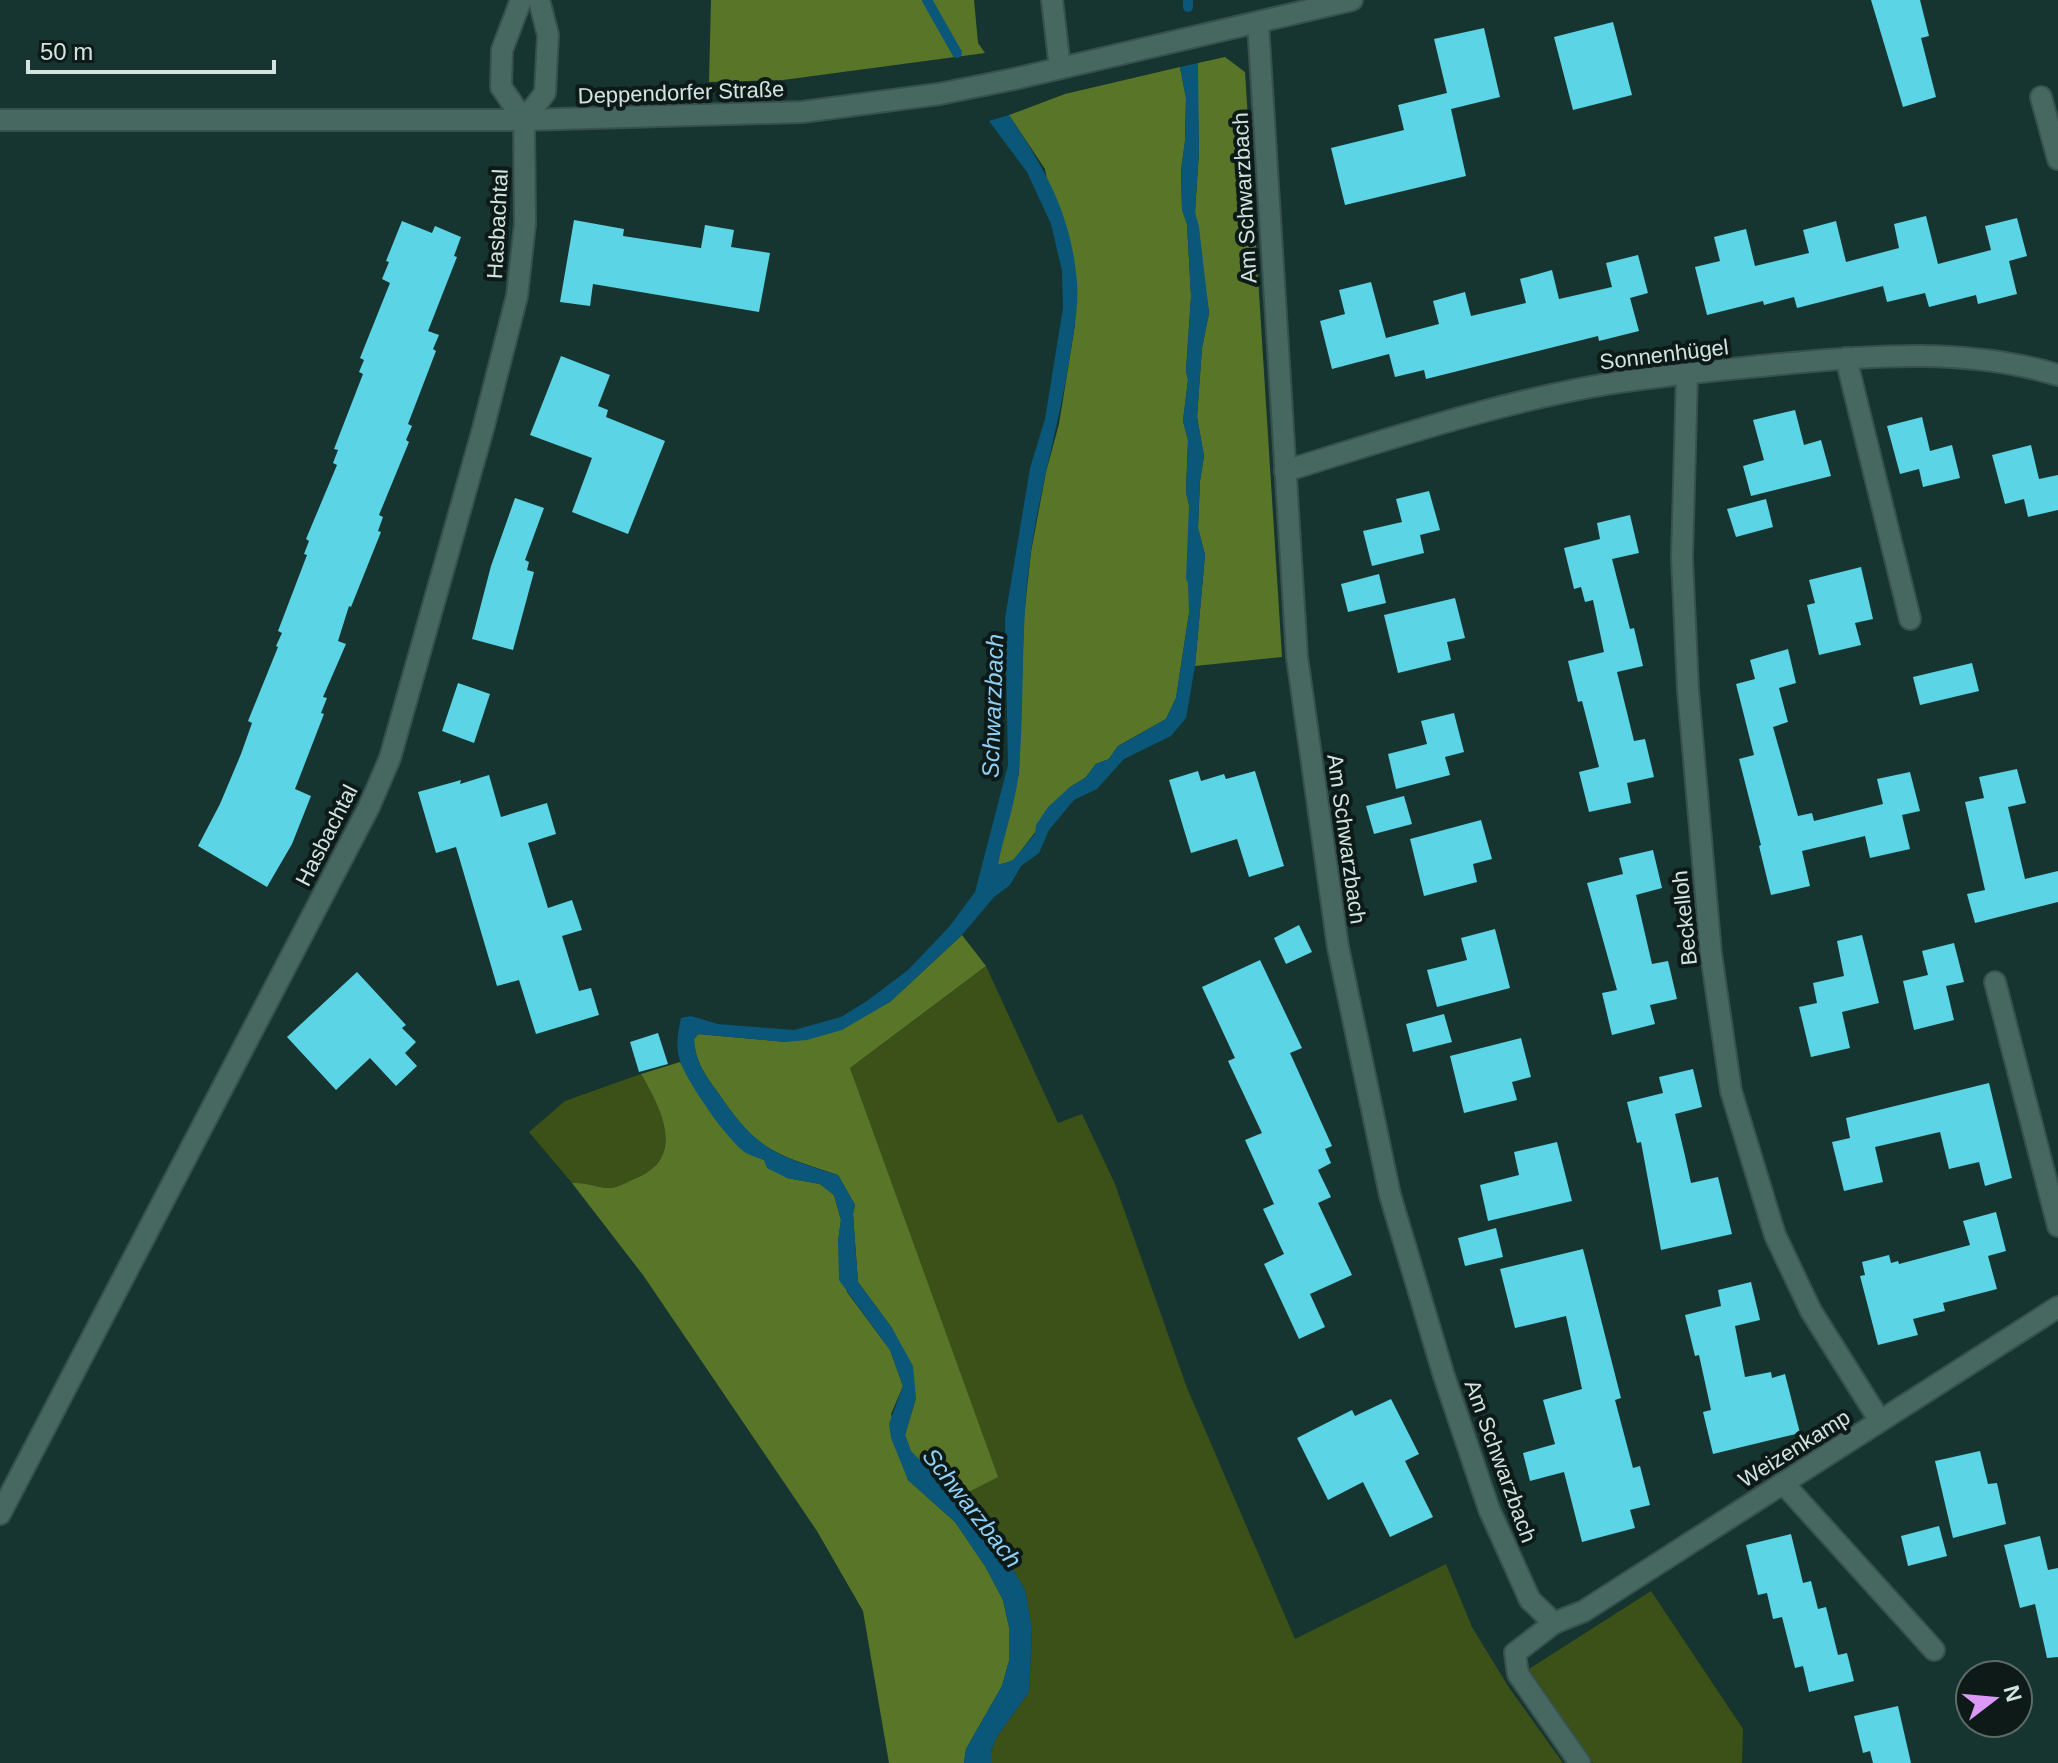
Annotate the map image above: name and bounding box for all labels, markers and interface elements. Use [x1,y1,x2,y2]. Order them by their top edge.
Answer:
scale bar [28,24,274,74]
text: 50 m [40,38,93,65]
street label: Deppendorfer Straße [577,76,785,109]
street label: Am Schwarzbach [1228,112,1261,284]
street label: Hasbachtal [482,168,513,280]
street label: Sonnenhügel [1598,334,1730,375]
water label: Schwarzbach [976,634,1009,778]
street label: Am Schwarzbach [1322,753,1371,926]
street label: Hasbachtal [290,781,363,890]
street label: Beckelloh [1667,869,1702,967]
street label: Am Schwarzbach [1460,1376,1542,1546]
street label: Weizenkamp [1734,1404,1855,1493]
water label: Schwarzbach [917,1443,1027,1573]
north arrow [1954,1659,2034,1739]
text: N [1999,1683,2027,1705]

